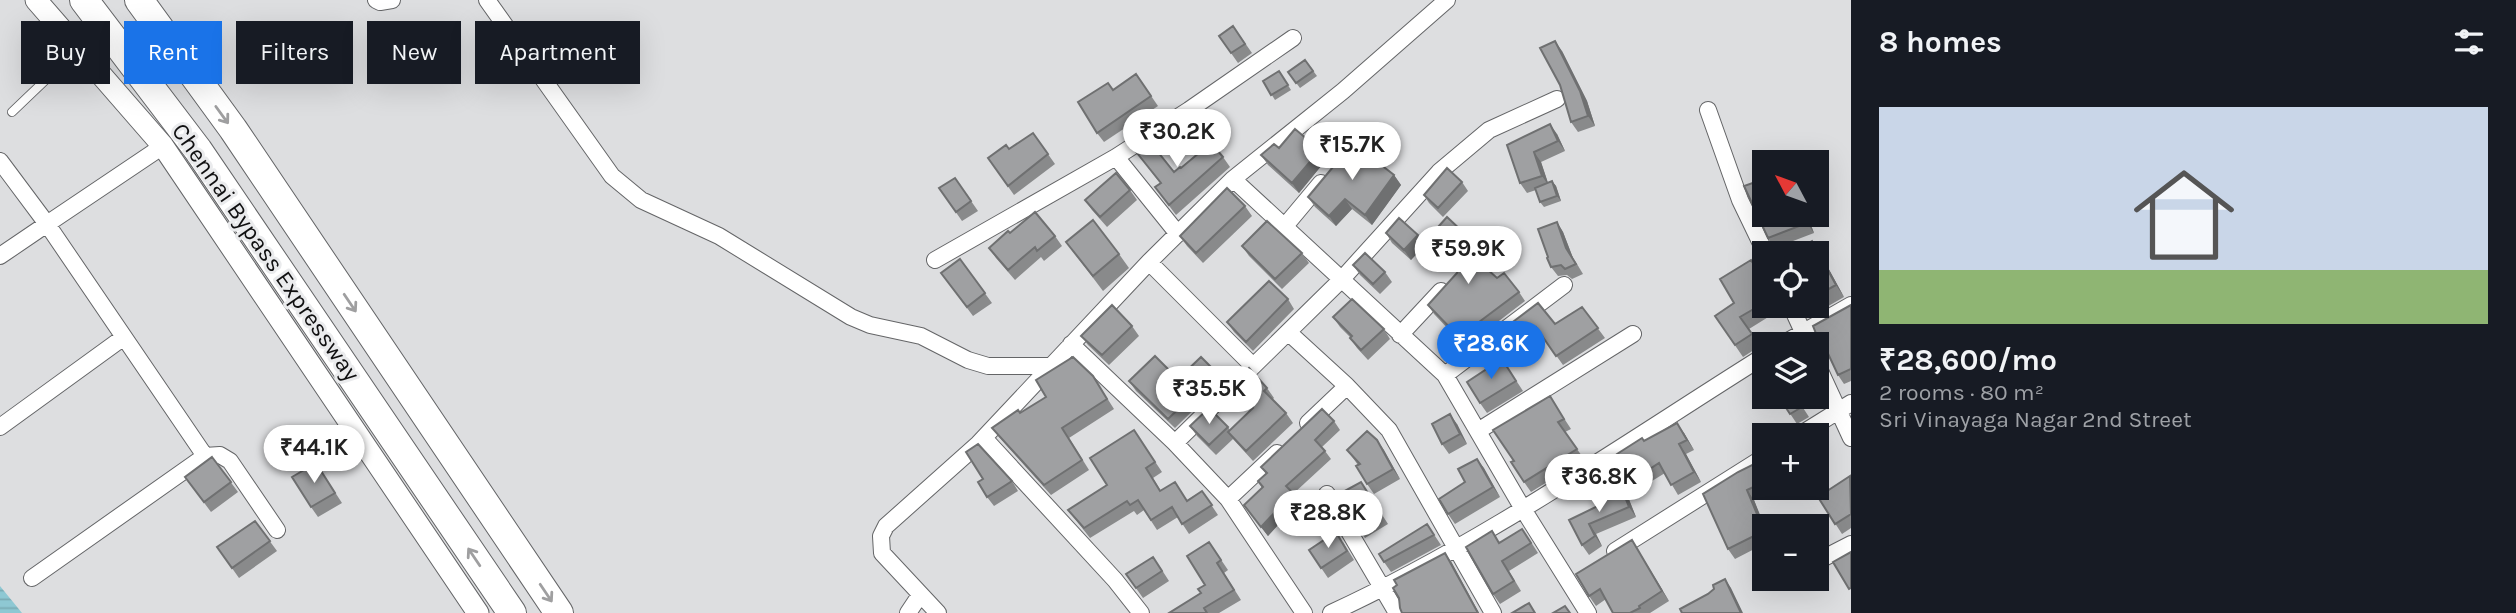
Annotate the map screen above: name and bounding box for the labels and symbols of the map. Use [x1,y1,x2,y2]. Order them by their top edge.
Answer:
one-way arrow [215,105,230,124]
pin: ₹30.2K [1120,110,1234,169]
street label: Chennai Bypass Expressway [166,118,366,386]
pin: ₹15.7K [1295,122,1409,182]
north arrow [1752,150,1829,228]
pin: ₹59.9K [1411,226,1525,286]
one-way arrow [343,293,357,312]
pin: ₹28.6K [1434,322,1548,381]
pin: ₹35.5K [1152,366,1266,426]
pin: ₹44.1K [257,426,371,485]
pin: ₹36.8K [1542,454,1656,514]
pin: ₹28.8K [1271,490,1385,550]
one-way arrow [466,547,480,567]
one-way arrow [539,583,553,602]

